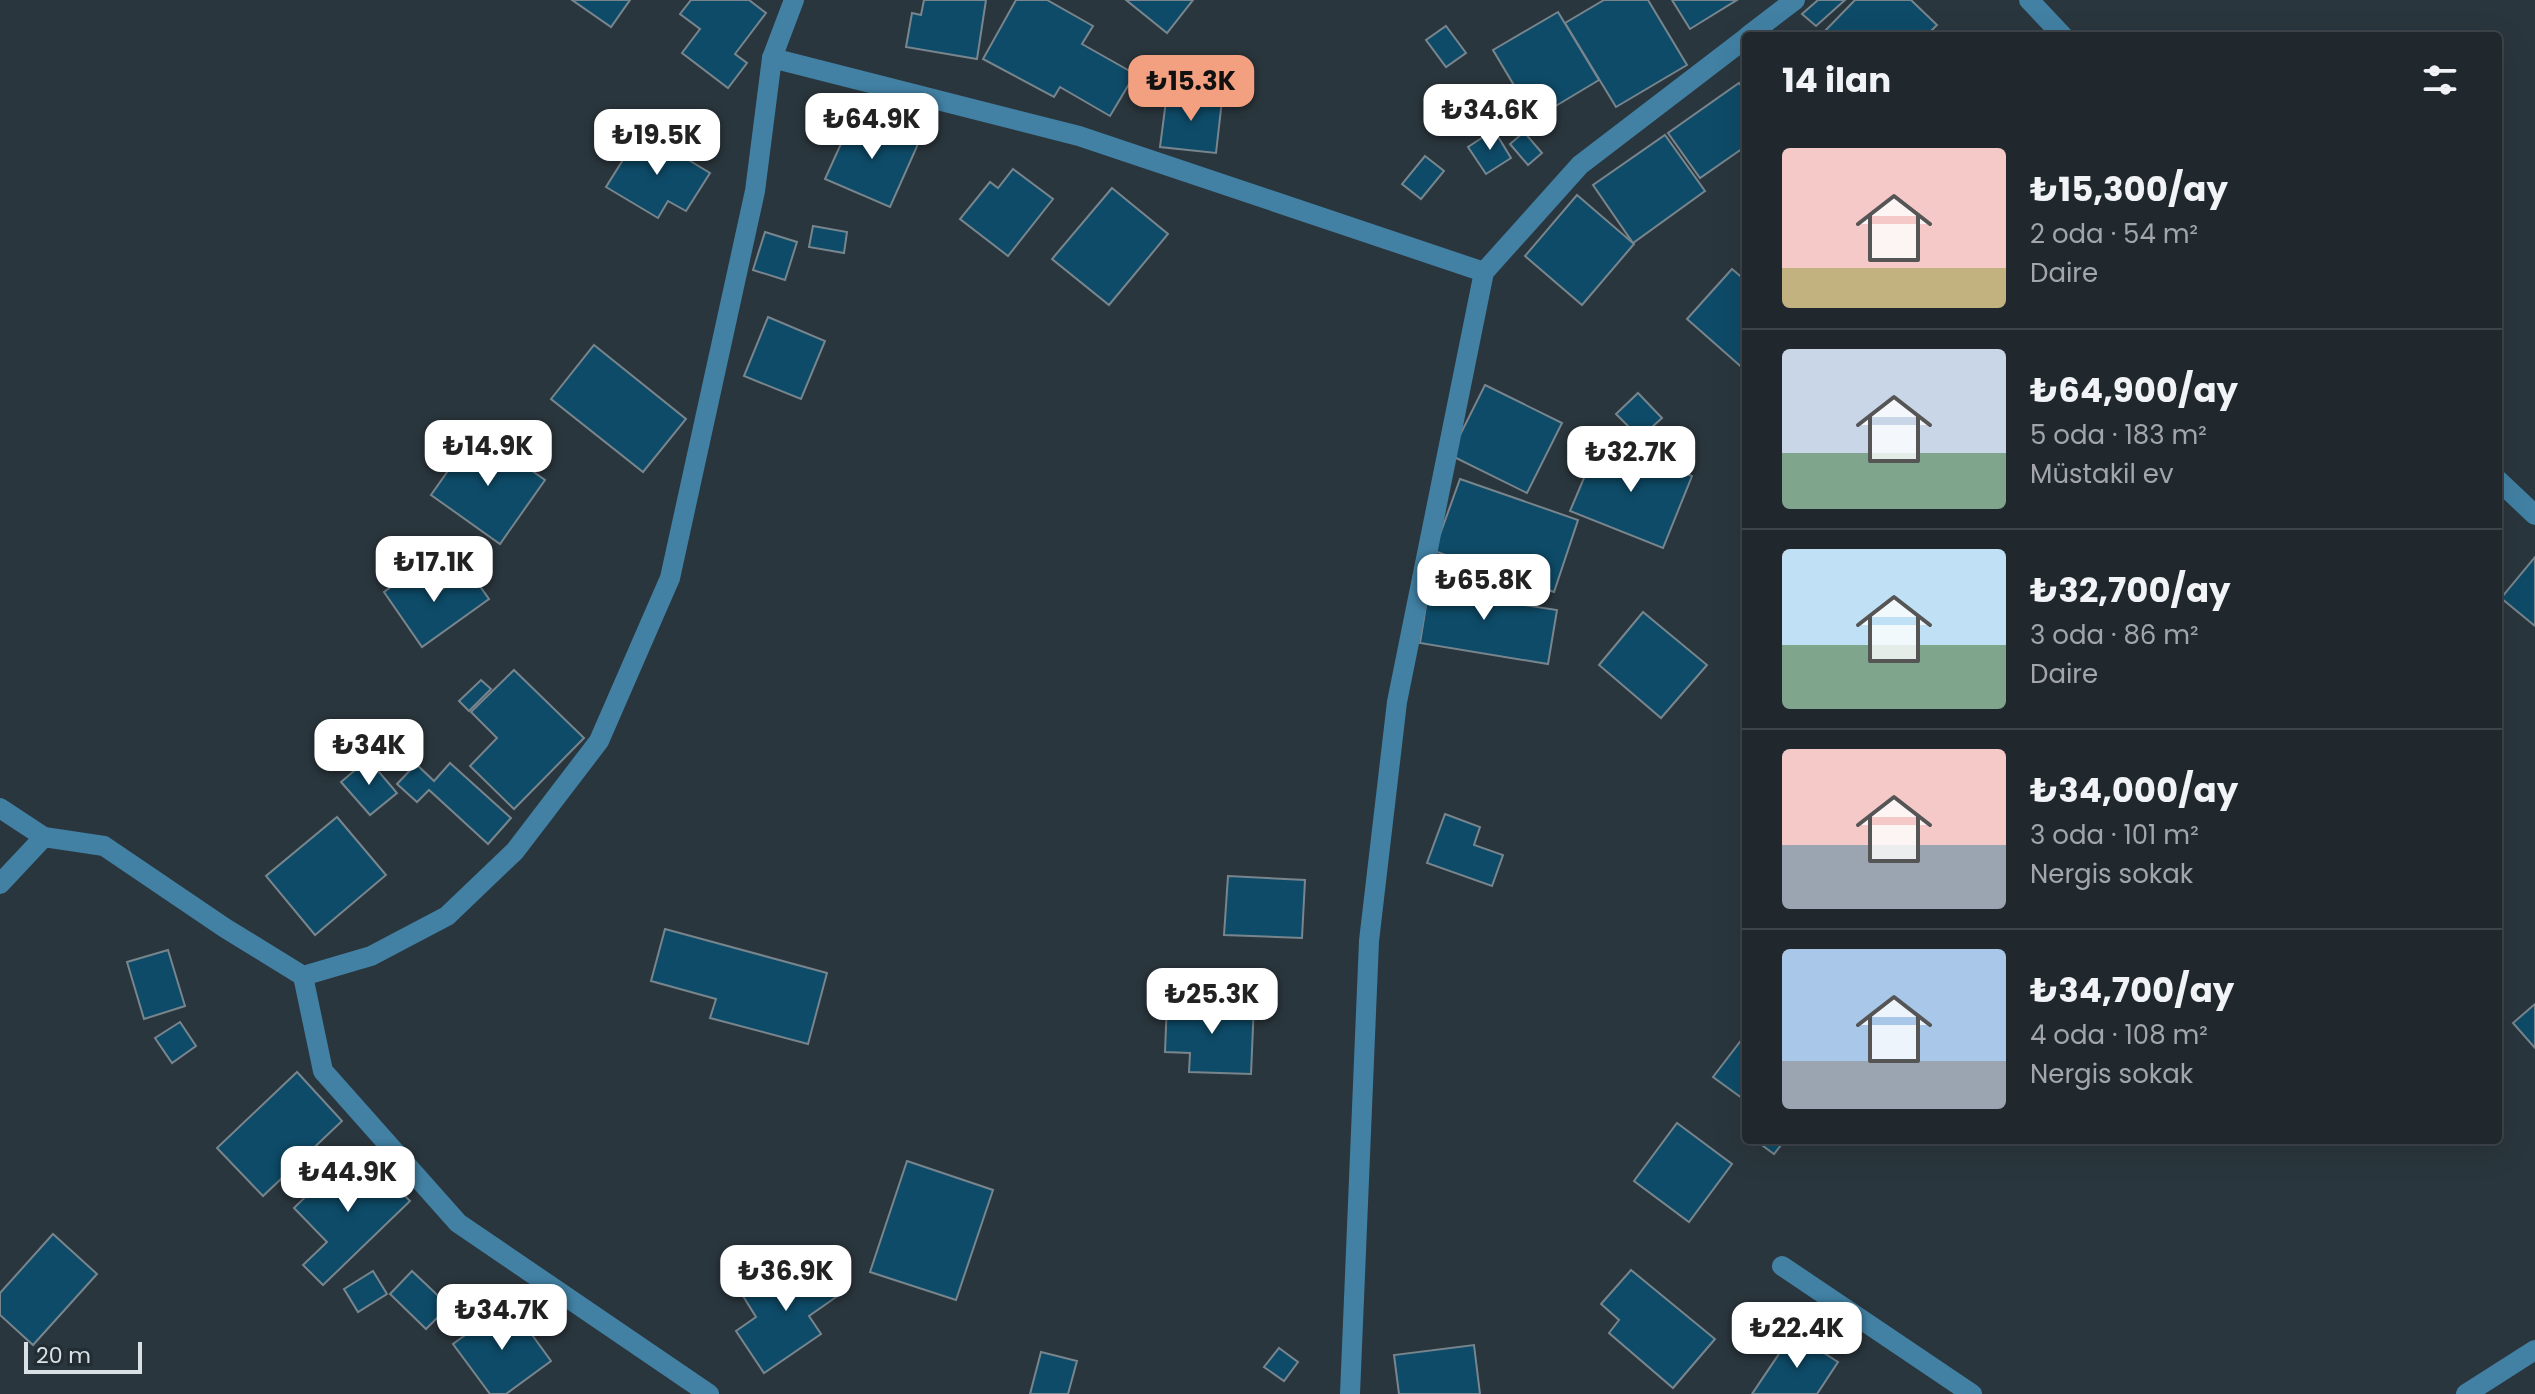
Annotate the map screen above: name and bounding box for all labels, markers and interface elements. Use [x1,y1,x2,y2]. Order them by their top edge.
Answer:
pin: ₺15.3K [1126,55,1256,123]
text: 14 ilan [1782,56,1891,104]
icon: filters [2418,58,2462,102]
text: ₺15.3K [1146,63,1236,99]
pin: ₺34.6K [1425,84,1555,152]
text: ₺34.6K [1441,92,1539,128]
pin: ₺64.9K [807,93,937,161]
text: ₺64.9K [823,101,921,137]
pin: ₺19.5K [592,109,722,177]
text: ₺19.5K [612,117,702,153]
text: ₺15,300/ay [2030,165,2228,213]
icon: home [1846,180,1942,276]
text: 2 oda · 54 m² [2030,216,2198,252]
text: Daire [2030,255,2098,291]
text: ₺64,900/ay [2030,366,2238,414]
icon: home [1846,381,1942,477]
text: 5 oda · 183 m² [2030,417,2207,453]
pin: ₺14.9K [423,420,553,488]
pin: ₺32.7K [1566,426,1696,494]
text: ₺14.9K [443,428,533,464]
text: ₺32.7K [1585,434,1677,470]
text: Müstakil ev [2030,456,2173,492]
pin: ₺17.1K [369,536,499,604]
text: ₺17.1K [394,544,474,580]
pin: ₺65.8K [1419,554,1549,622]
text: ₺65.8K [1435,562,1533,598]
text: ₺32,700/ay [2030,566,2231,614]
icon: home [1846,581,1942,677]
text: 3 oda · 86 m² [2030,617,2199,653]
text: Daire [2030,656,2098,692]
pin: ₺34K [322,719,416,787]
text: ₺34K [332,727,406,763]
text: ₺34,000/ay [2030,766,2238,814]
icon: home [1846,781,1942,877]
text: 3 oda · 101 m² [2030,817,2199,853]
text: Nergis sokak [2030,856,2193,892]
text: ₺34,700/ay [2030,966,2234,1014]
pin: ₺25.3K [1147,968,1277,1036]
text: ₺25.3K [1165,976,1259,1012]
icon: home [1846,981,1942,1077]
text: 4 oda · 108 m² [2030,1017,2208,1053]
text: Nergis sokak [2030,1056,2193,1092]
pin: ₺44.9K [283,1146,413,1214]
text: ₺44.9K [299,1154,397,1190]
pin: ₺36.9K [721,1245,851,1313]
text: ₺36.9K [738,1253,834,1289]
pin: ₺34.7K [437,1284,567,1352]
text: ₺34.7K [455,1292,549,1328]
pin: ₺22.4K [1732,1302,1862,1370]
text: ₺22.4K [1750,1310,1844,1346]
scale bar [24,1338,142,1374]
text: 20 m [36,1340,91,1371]

